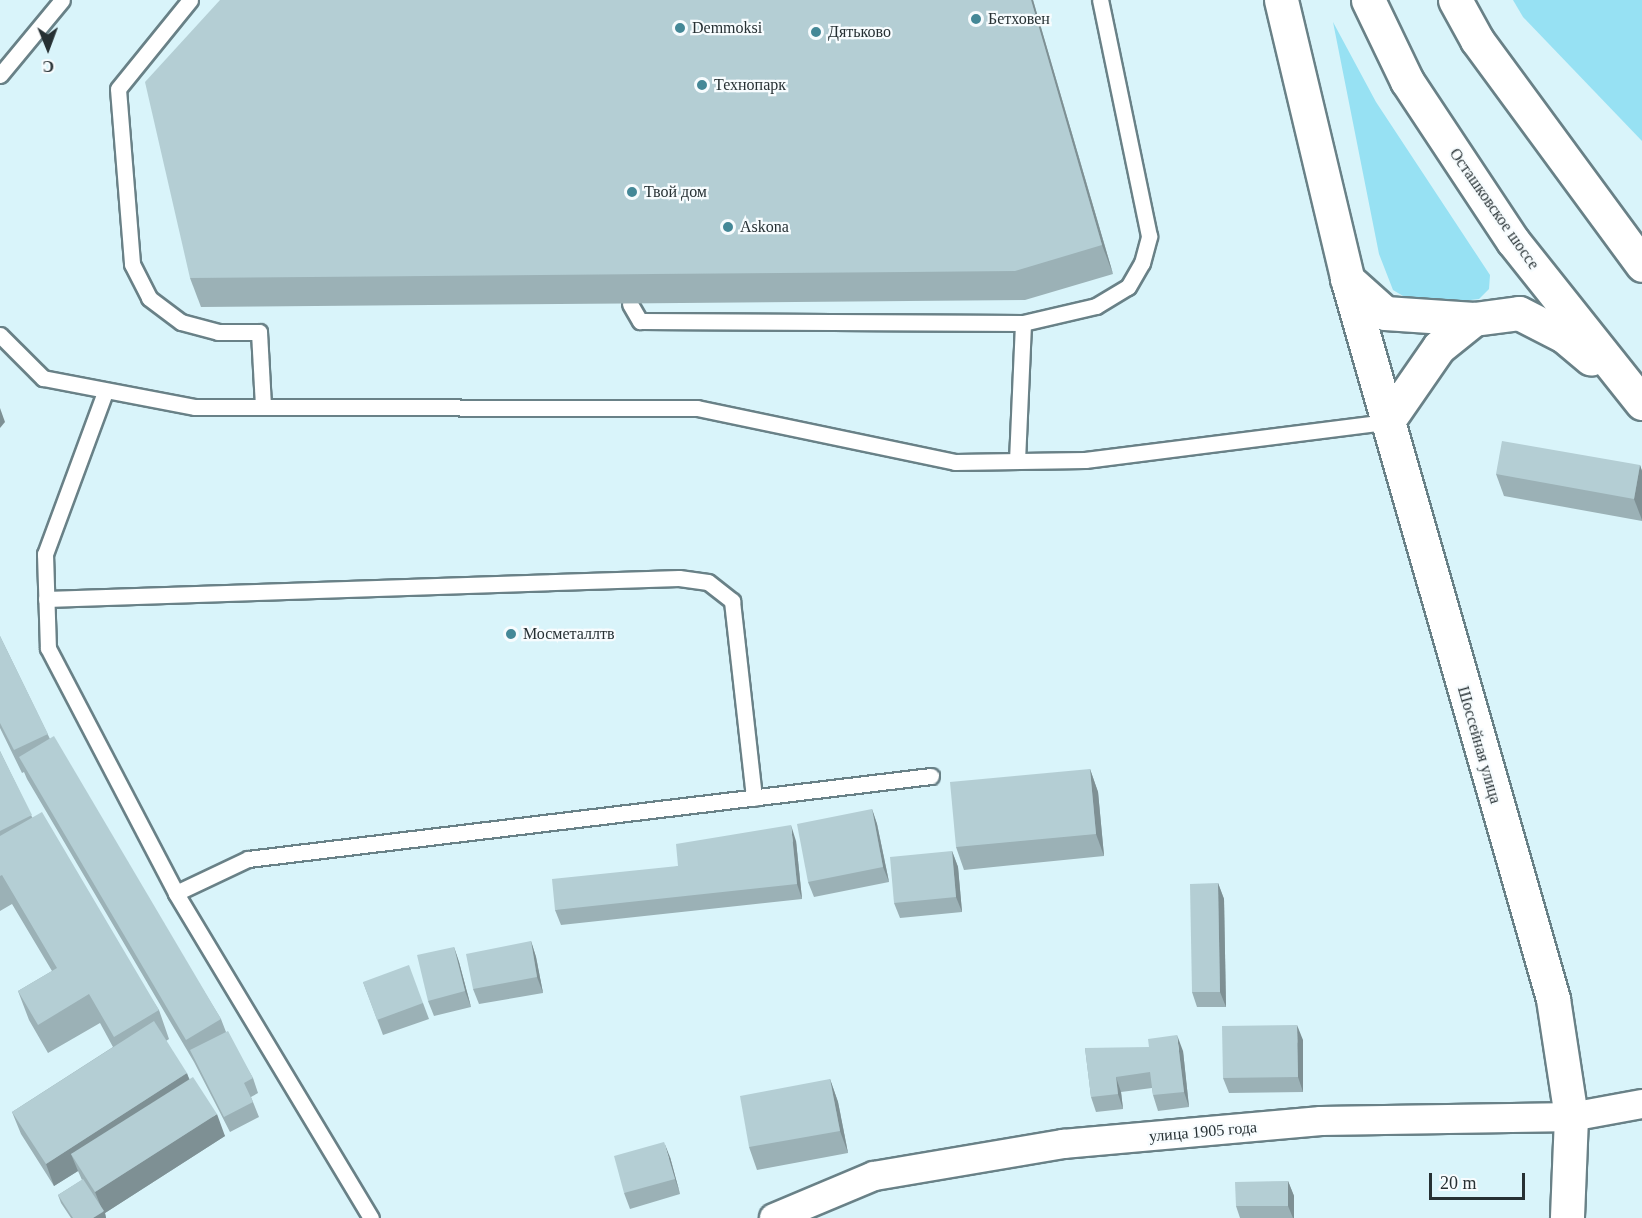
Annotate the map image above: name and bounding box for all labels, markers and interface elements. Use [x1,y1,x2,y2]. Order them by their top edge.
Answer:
place label: Бетховен [988,9,1050,29]
marker: Бетховен [969,12,983,26]
north arrow [18,18,78,78]
place label: Demmoksi [692,18,762,38]
marker: Demmoksi [673,21,687,35]
place label: Дятьково [828,22,891,42]
marker: Дятьково [809,25,823,39]
text: С [42,58,54,75]
place label: Технопарк [714,75,786,95]
marker: Технопарк [695,78,709,92]
street label: Осташковское шоссе [1445,145,1543,273]
place label: Твой дом [644,182,707,202]
marker: Твой дом [625,185,639,199]
place label: Askona [740,217,789,237]
marker: Askona [721,220,735,234]
place label: Мосметаллтв [523,624,614,644]
marker: Мосметаллтв [504,627,518,641]
street label: Шоссейная улица [1453,684,1505,806]
street label: улица 1905 года [1148,1118,1258,1146]
scale bar [1432,1161,1528,1199]
text: 20 m [1440,1173,1477,1193]

